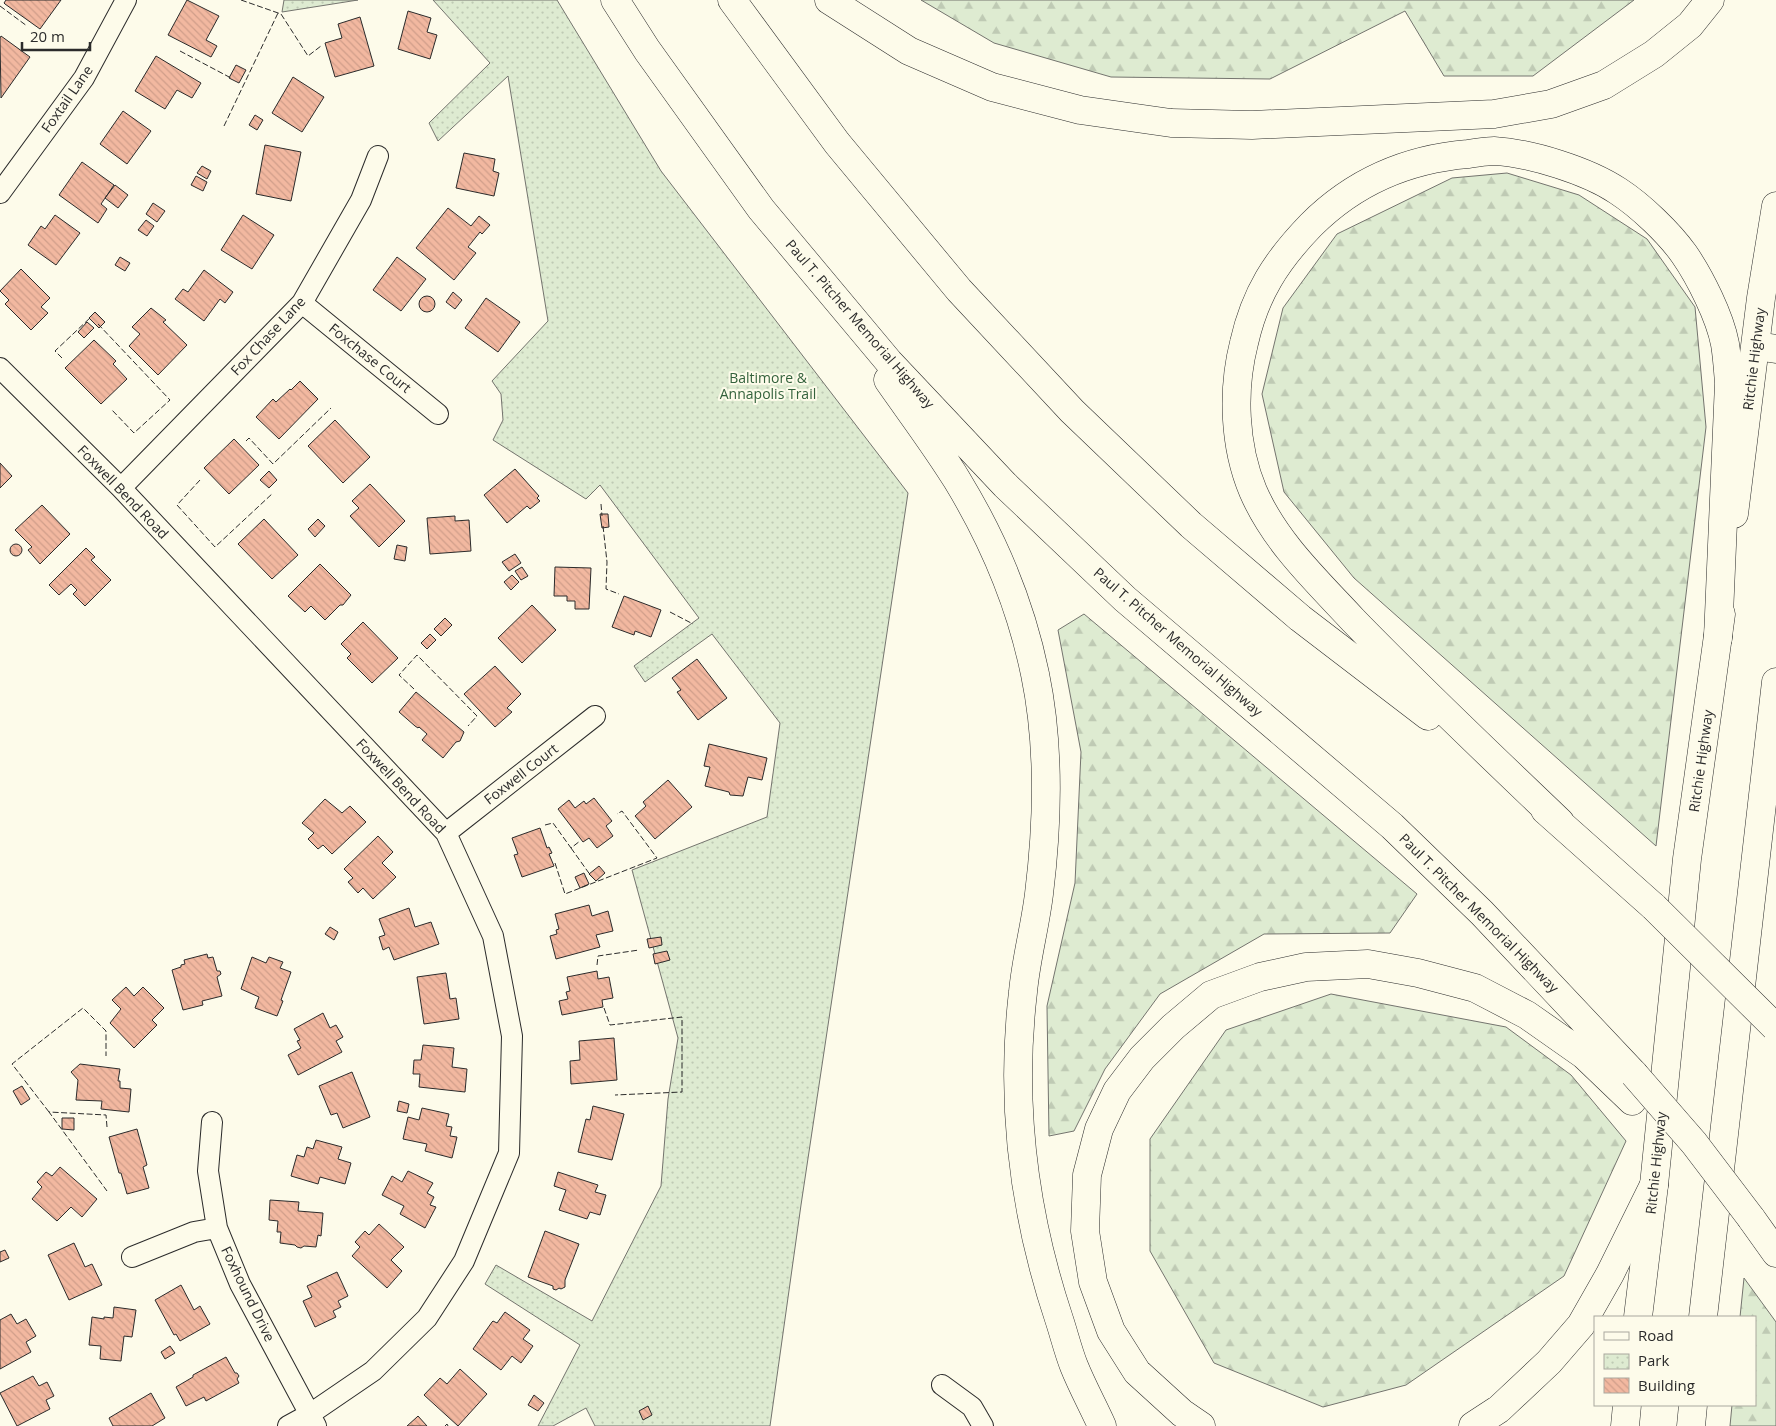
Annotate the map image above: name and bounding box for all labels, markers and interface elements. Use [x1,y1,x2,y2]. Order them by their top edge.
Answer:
scale bar [22,20,90,52]
text: 20 m [30,26,65,46]
street label: Foxtail Lane [36,61,97,136]
street label: Paul T. Pitcher Memorial Highway [782,235,940,413]
street label: Fox Chase Lane [226,292,309,379]
street label: Ritchie Highway [1738,306,1769,411]
street label: Foxchase Court [325,319,415,397]
park label: Baltimore & Annapolis Trail [720,368,816,403]
street label: Foxwell Bend Road [74,441,173,543]
street label: Paul T. Pitcher Memorial Highway [1090,563,1268,721]
street label: Ritchie Highway [1684,708,1717,813]
street label: Foxwell Bend Road [352,734,450,837]
street label: Foxwell Court [480,739,562,808]
street label: Paul T. Pitcher Memorial Highway [1396,829,1564,997]
street label: Ritchie Highway [1641,1110,1670,1215]
street label: Foxhound Drive [217,1243,280,1345]
legend [1594,1316,1756,1406]
text: Road [1638,1325,1674,1345]
text: Park [1638,1350,1669,1370]
text: Building [1638,1375,1695,1395]

